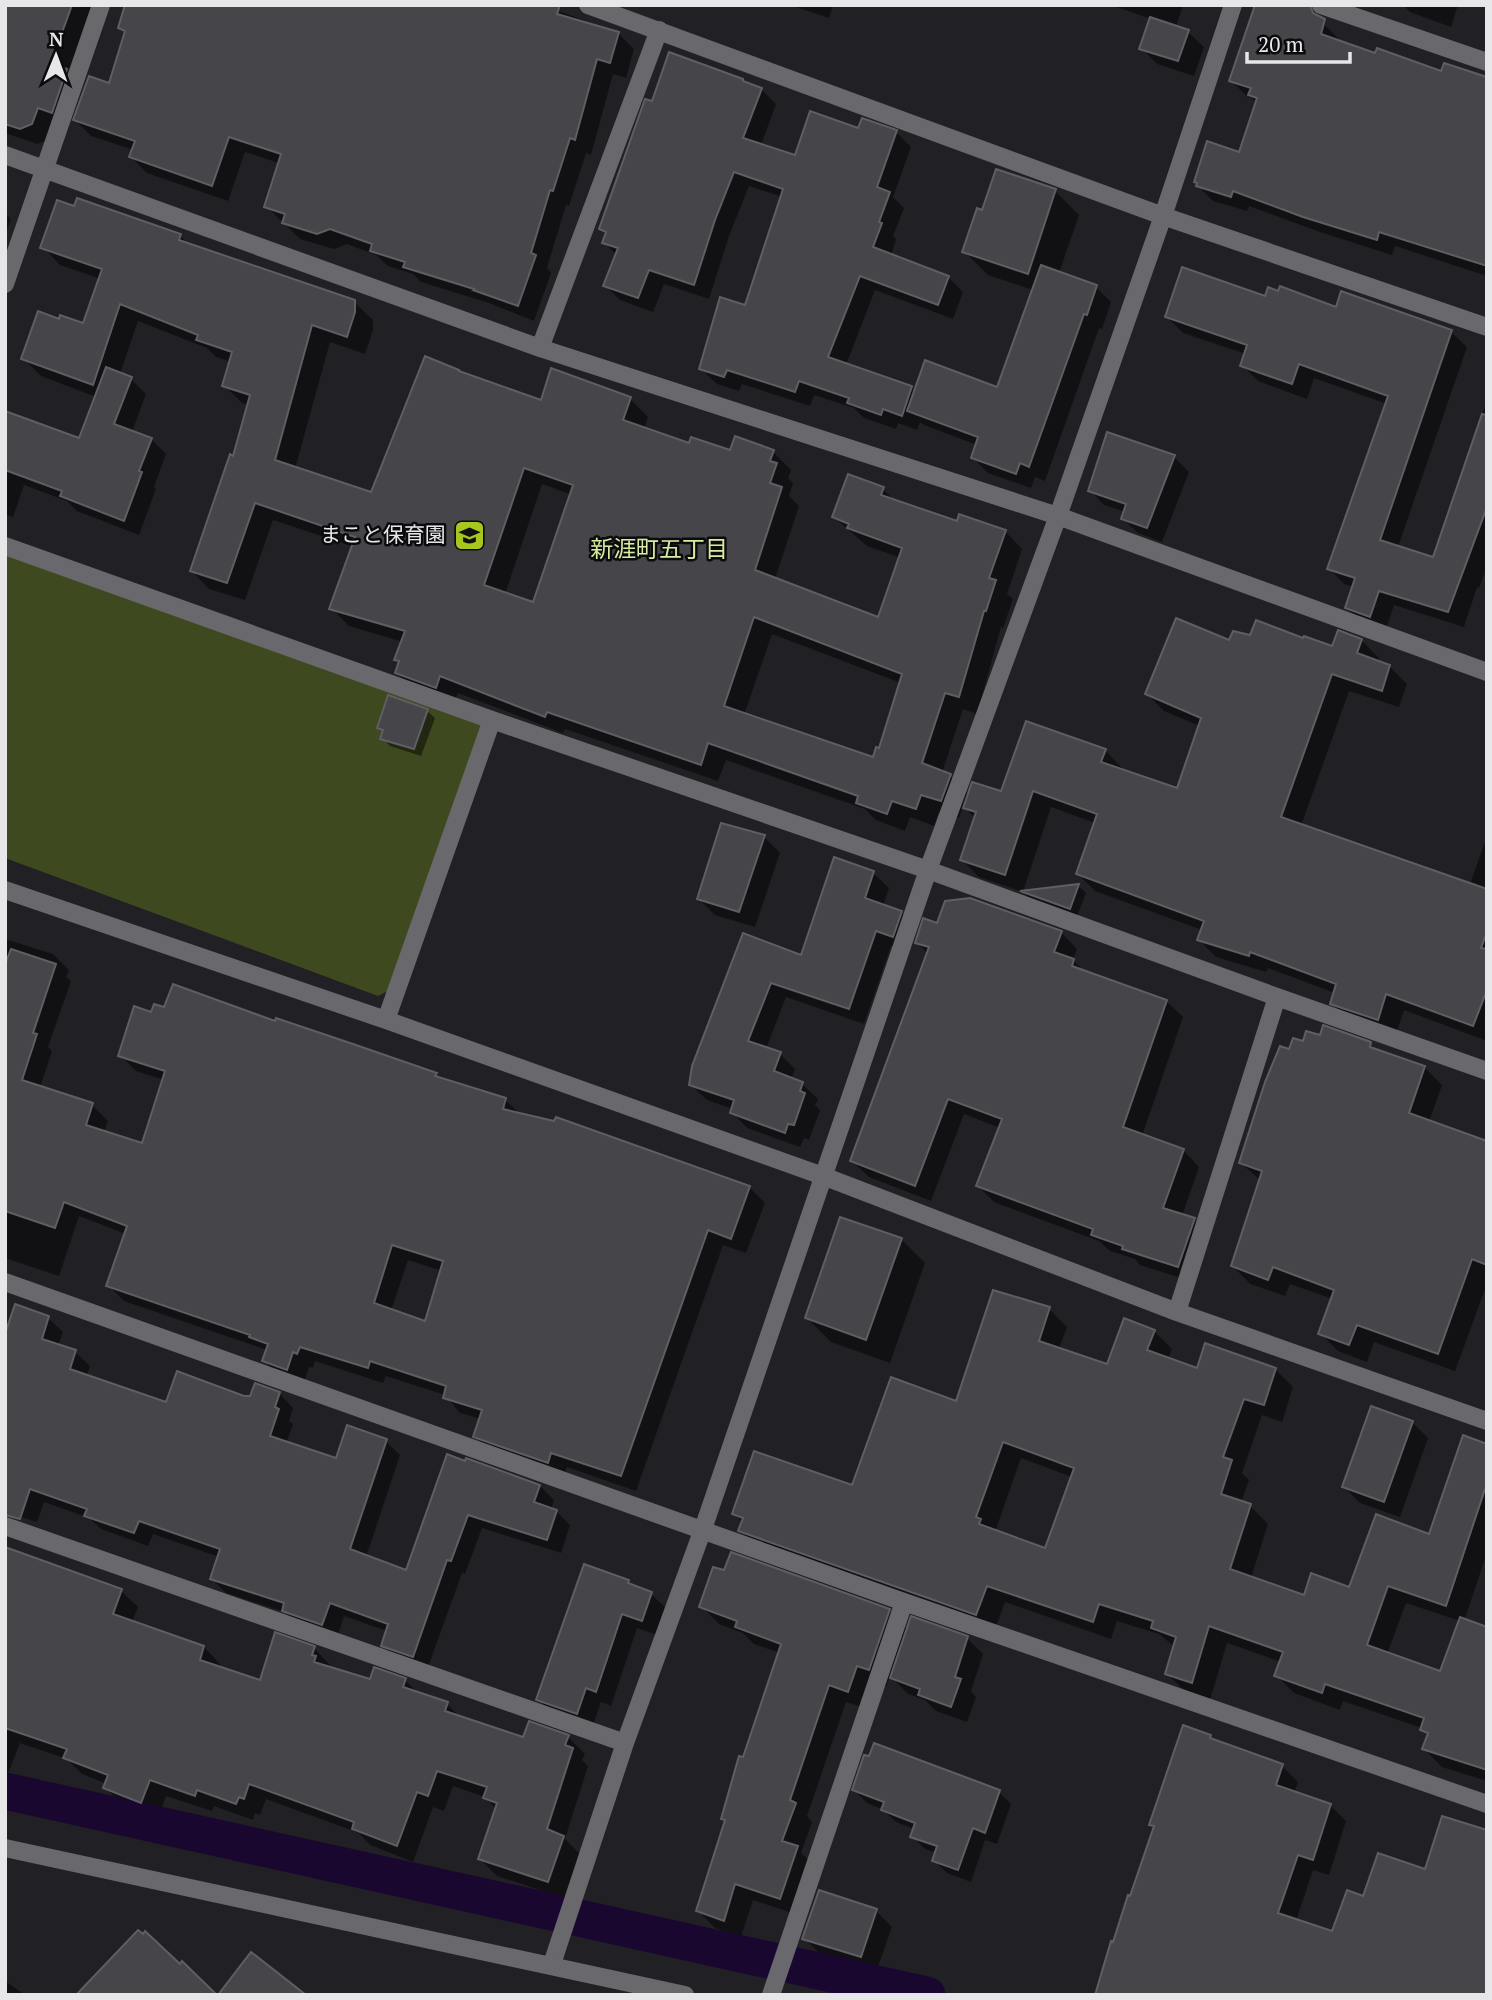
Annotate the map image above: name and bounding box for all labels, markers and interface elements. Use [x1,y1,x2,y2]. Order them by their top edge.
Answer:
north arrow [21,21,91,91]
scale bar [1247,21,1350,65]
text: N [49,26,64,51]
text: 20 m [1258,30,1304,58]
school or university icon: まこと保育園 [452,518,486,552]
place label: まこと保育園 [320,520,446,548]
district label: 新涯町五丁目 [590,533,728,564]

